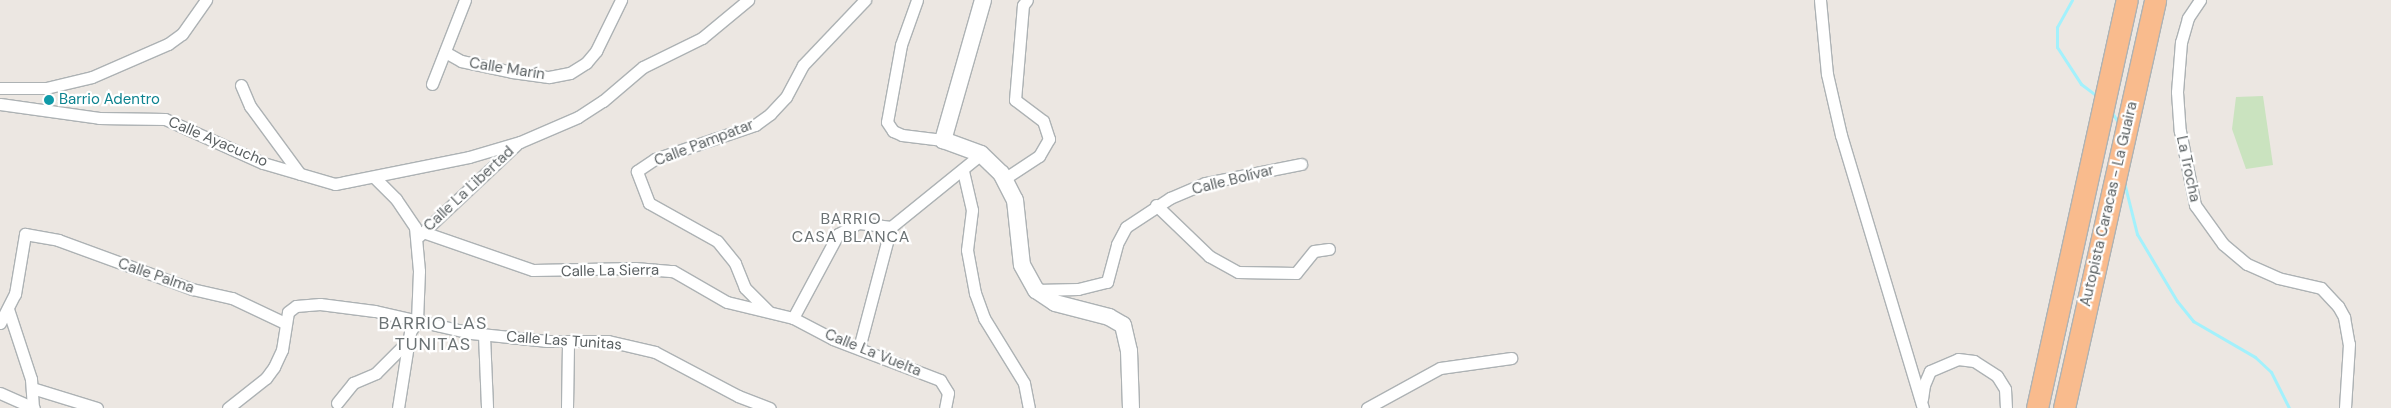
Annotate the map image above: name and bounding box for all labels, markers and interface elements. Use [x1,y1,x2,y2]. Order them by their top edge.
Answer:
street label: Calle Marín [468,54,546,84]
place label: Barrio Adentro [59,91,160,109]
marker: Barrio Adentro [43,94,55,106]
street label: Autopista Caracas - La Guaira [2077,100,2141,308]
street label: Calle Ayacucho [165,113,271,171]
street label: Calle Pampatar [652,116,756,170]
street label: La Trocha [2172,134,2204,204]
street label: Calle La Libertad [420,143,518,235]
street label: Calle Bolívar [1190,161,1276,199]
district label: BARRIO CASA BLANCA [790,209,912,247]
street label: Calle Palma [115,255,197,297]
street label: Calle La Sierra [561,261,659,281]
district label: BARRIO LAS TUNITAS [377,313,489,356]
street label: Calle La Vuelta [822,325,924,381]
street label: Calle Las Tunitas [506,328,622,354]

